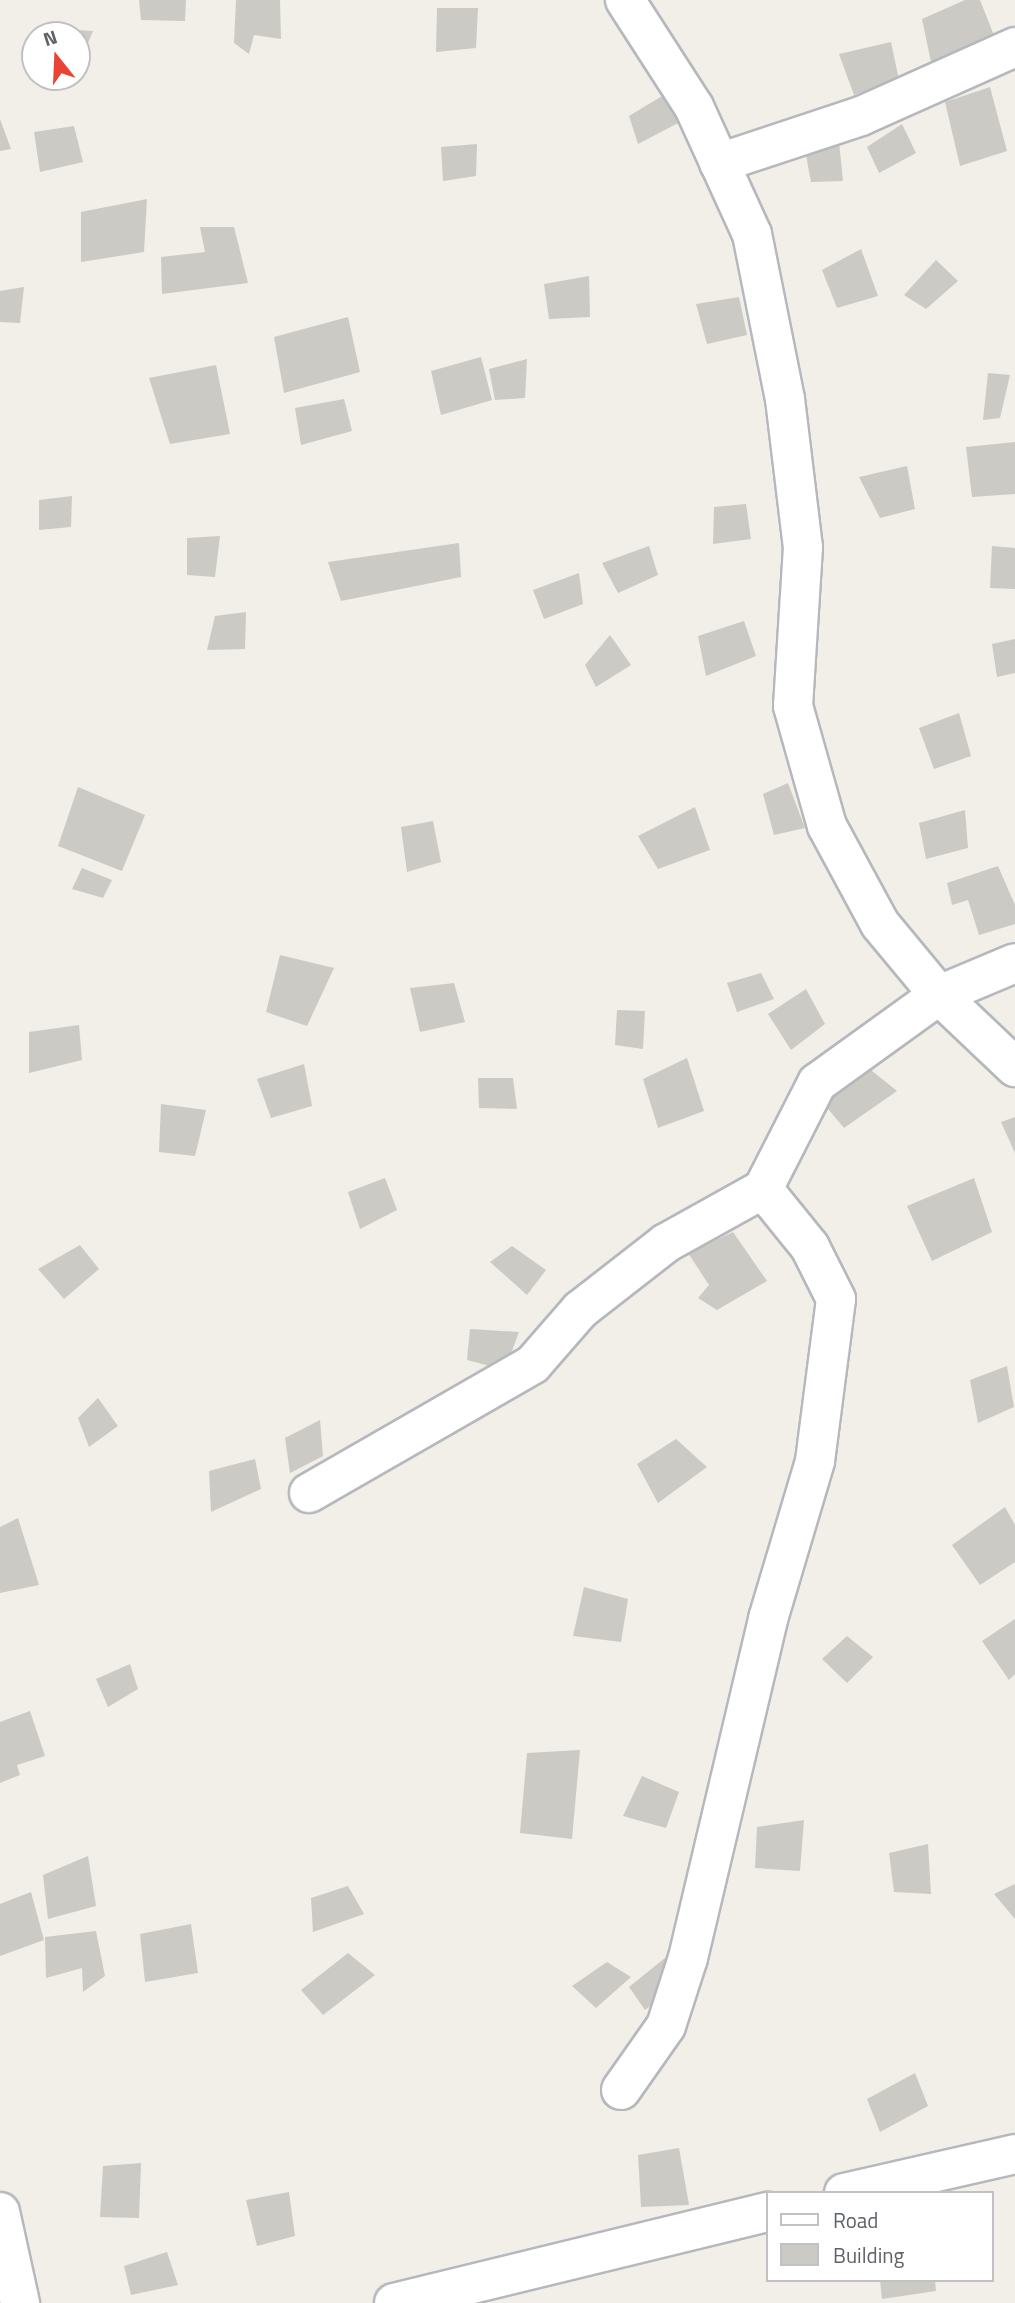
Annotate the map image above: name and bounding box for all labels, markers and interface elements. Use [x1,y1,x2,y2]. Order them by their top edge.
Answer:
north arrow [21,21,91,91]
text: N [39,22,61,53]
legend [766,2191,994,2282]
text: Road [833,2204,878,2236]
text: Building [833,2239,904,2271]

